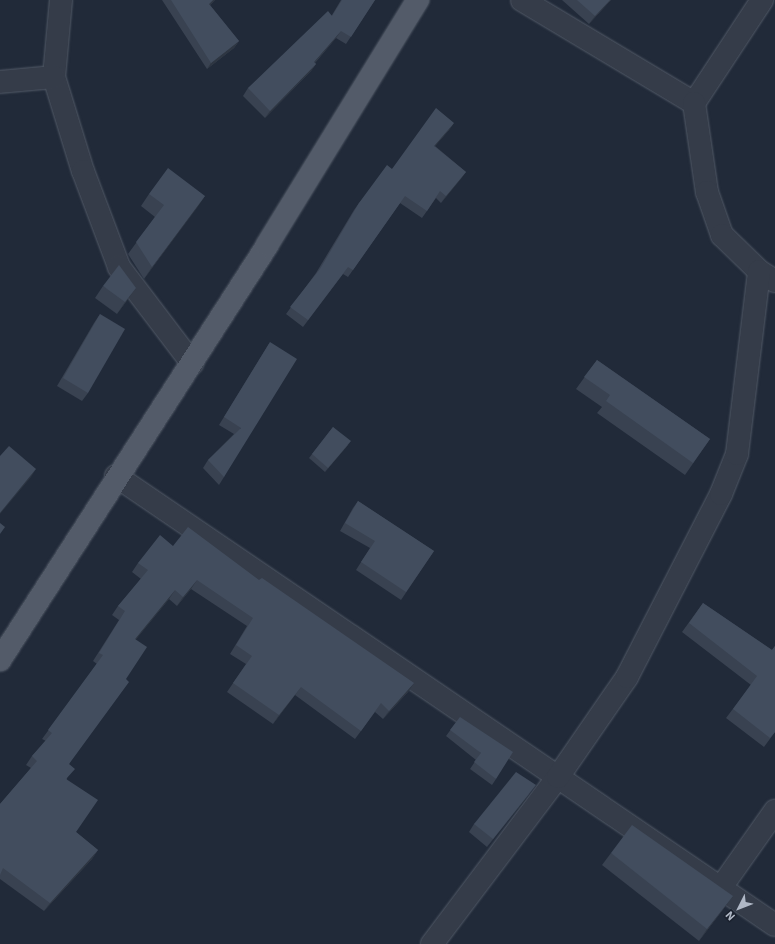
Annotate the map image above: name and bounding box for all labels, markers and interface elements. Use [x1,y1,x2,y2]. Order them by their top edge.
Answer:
north arrow [719,888,759,928]
text: N [722,908,738,924]

